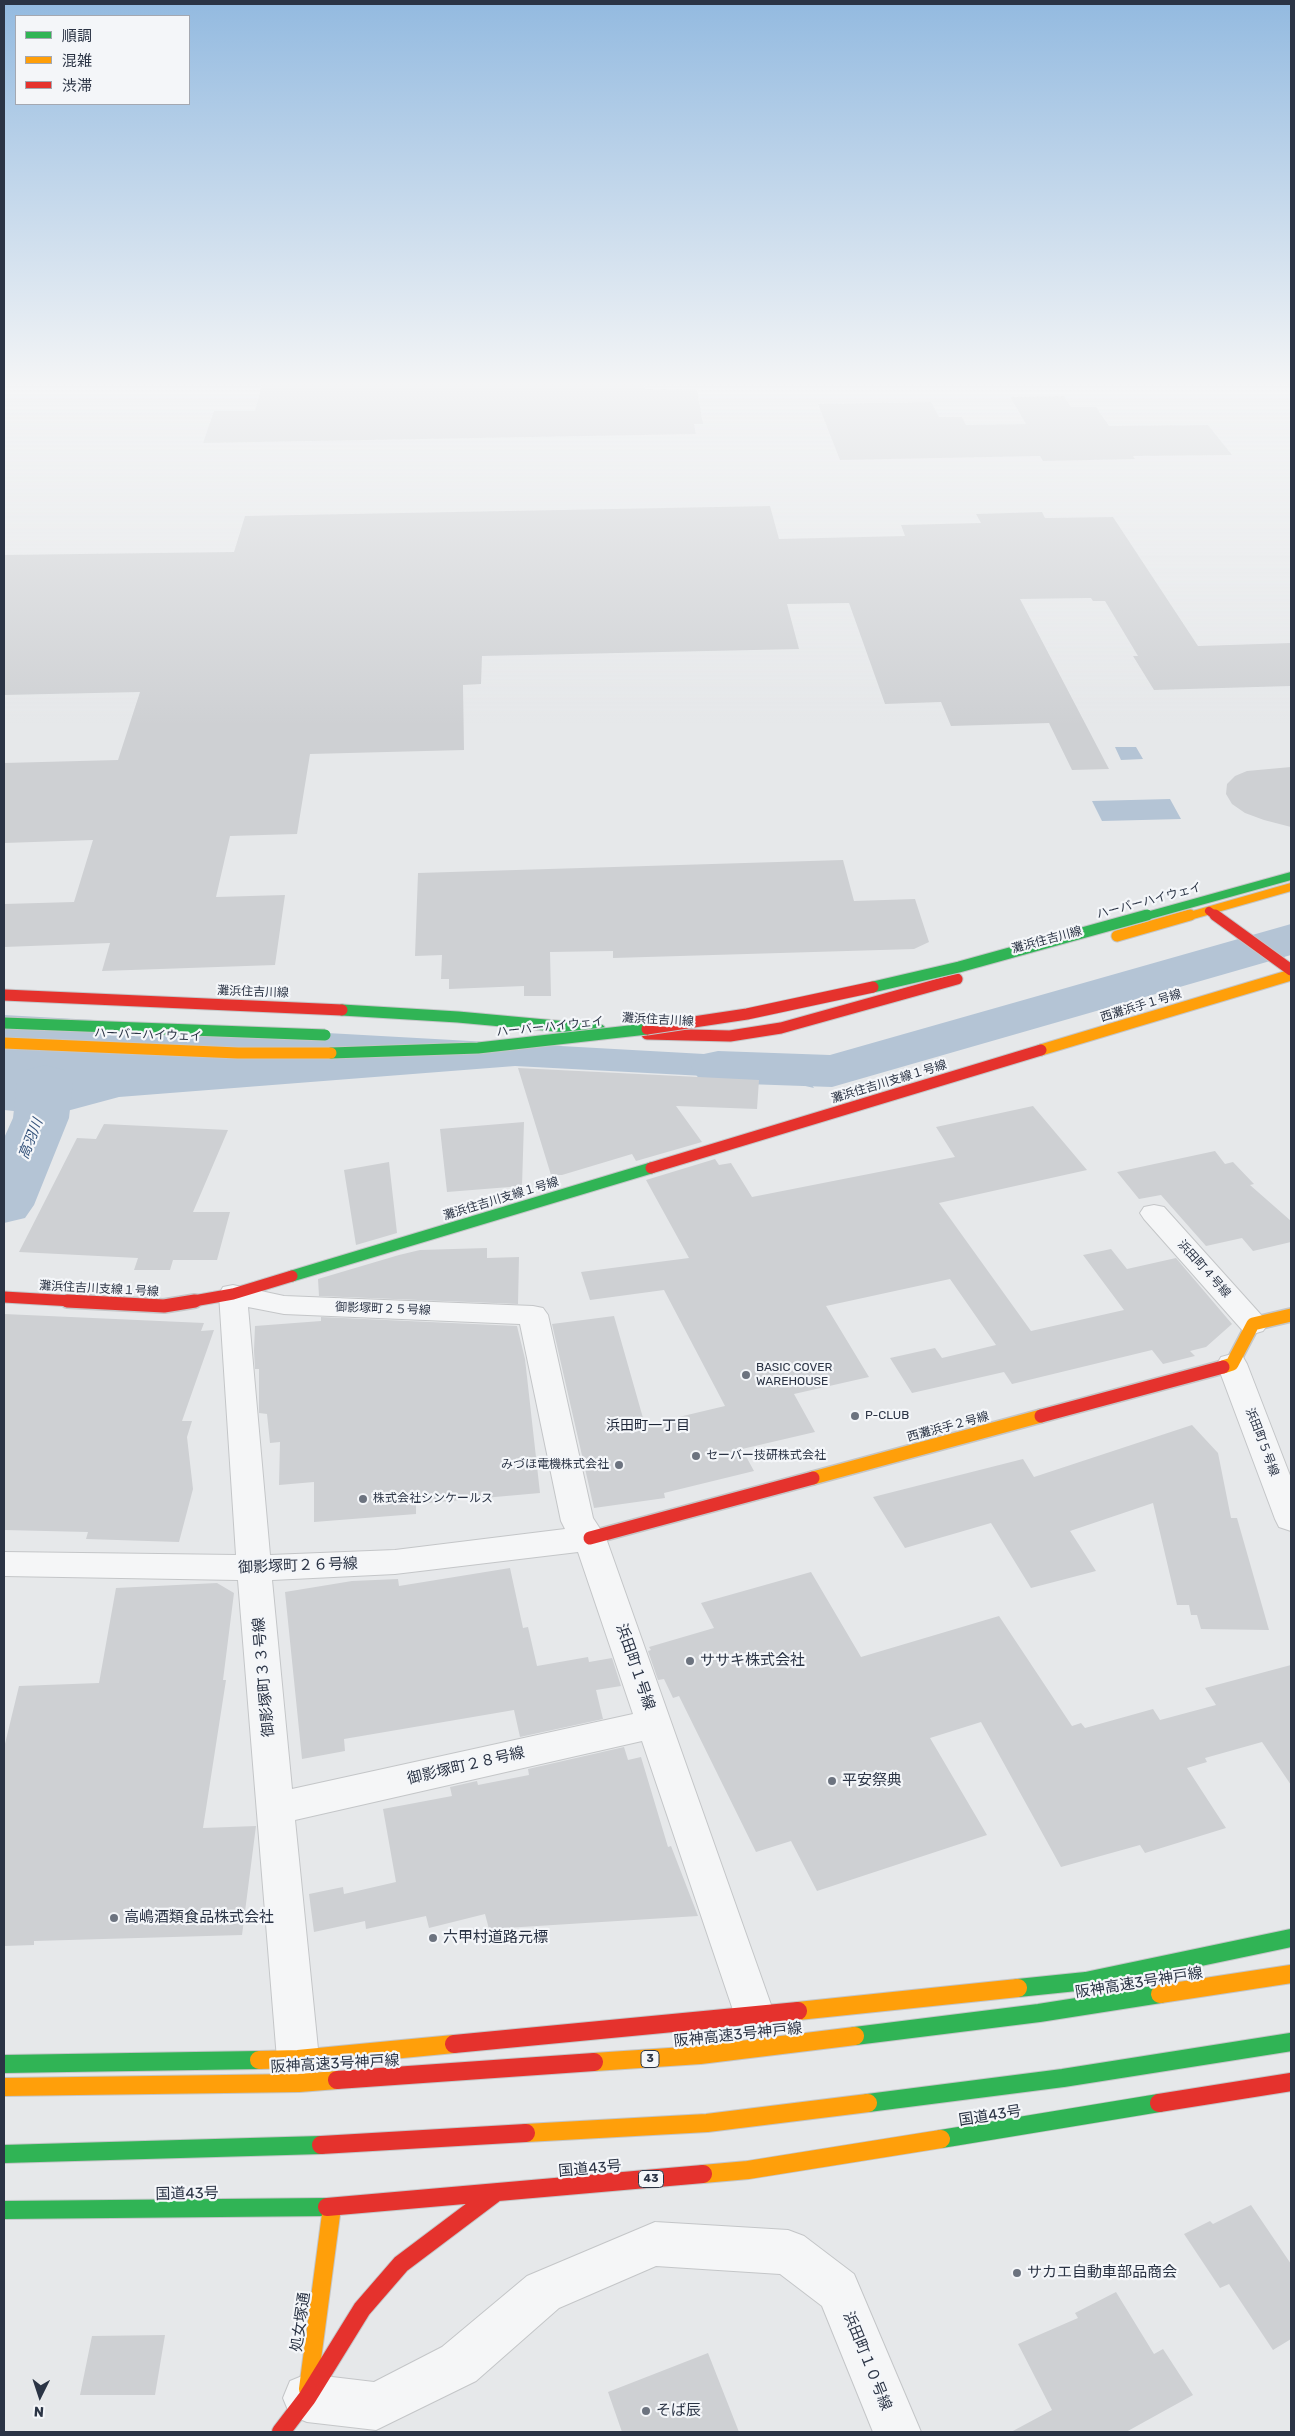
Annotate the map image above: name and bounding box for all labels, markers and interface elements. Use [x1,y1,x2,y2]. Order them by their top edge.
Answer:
legend [15,15,190,105]
text: 順調 [62,27,92,45]
text: 混雑 [62,52,92,70]
text: 渋滞 [62,77,92,95]
street label: ハーバーハイウェイ [1095,880,1203,922]
street label: 灘浜住吉川線 [1010,924,1084,956]
street label: 灘浜住吉川線 [217,984,289,1000]
street label: 西灘浜手１号線 [1099,987,1183,1025]
street label: 灘浜住吉川線 [622,1011,694,1029]
street label: ハーバーハイウェイ [496,1014,604,1040]
street label: ハーバーハイウェイ [94,1026,202,1044]
street label: 灘浜住吉川支線１号線 [830,1058,948,1106]
water label: 高羽川 [15,1116,47,1162]
street label: 灘浜住吉川支線１号線 [442,1175,560,1223]
street label: 浜田町４号線 [1175,1237,1233,1301]
street label: 灘浜住吉川支線１号線 [39,1279,159,1299]
street label: 御影塚町２５号線 [335,1300,431,1318]
place label: BASIC COVER WAREHOUSE [756,1361,832,1389]
marker: BASIC COVER WAREHOUSE [740,1369,752,1381]
street label: 浜田町５号線 [1242,1406,1282,1478]
place label: P-CLUB [865,1409,909,1423]
street label: 西灘浜手２号線 [906,1409,990,1445]
marker: P-CLUB [849,1410,861,1422]
district label: 浜田町一丁目 [606,1418,690,1434]
place label: セーバー技研株式会社 [706,1449,826,1463]
marker: セーバー技研株式会社 [690,1450,702,1462]
place label: みづほ電機株式会社 [501,1458,609,1472]
marker: みづほ電機株式会社 [613,1459,625,1471]
place label: 株式会社シンケールス [373,1492,493,1506]
marker: 株式会社シンケールス [357,1493,369,1505]
street label: 御影塚町２６号線 [238,1555,358,1577]
street label: 御影塚町３３号線 [250,1616,278,1738]
street label: 浜田町１号線 [612,1622,658,1712]
place label: ササキ株式会社 [700,1652,805,1670]
marker: ササキ株式会社 [684,1655,696,1667]
street label: 御影塚町２８号線 [406,1744,526,1788]
place label: 平安祭典 [842,1772,902,1790]
marker: 平安祭典 [826,1775,838,1787]
place label: 高嶋酒類食品株式会社 [124,1909,274,1927]
marker: 高嶋酒類食品株式会社 [108,1912,120,1924]
place label: 六甲村道路元標 [443,1929,548,1947]
marker: 六甲村道路元標 [427,1932,439,1944]
street label: 阪神高速3号神戸線 [1074,1964,1204,2002]
street label: 阪神高速3号神戸線 [673,2019,803,2051]
road number: 3 [641,2050,659,2068]
street label: 阪神高速3号神戸線 [270,2052,400,2076]
street label: 国道43号 [957,2102,1023,2130]
street label: 国道43号 [558,2157,622,2181]
road number: 43 [638,2170,664,2188]
street label: 国道43号 [155,2184,219,2204]
place label: サカエ自動車部品商会 [1027,2264,1177,2282]
marker: サカエ自動車部品商会 [1011,2267,1023,2279]
street label: 処女塚通 [288,2291,314,2353]
street label: 浜田町１０号線 [839,2309,895,2413]
north arrow [15,2371,65,2421]
place label: そば辰 [656,2402,701,2420]
text: N [33,2403,45,2420]
marker: そば辰 [640,2405,652,2417]

